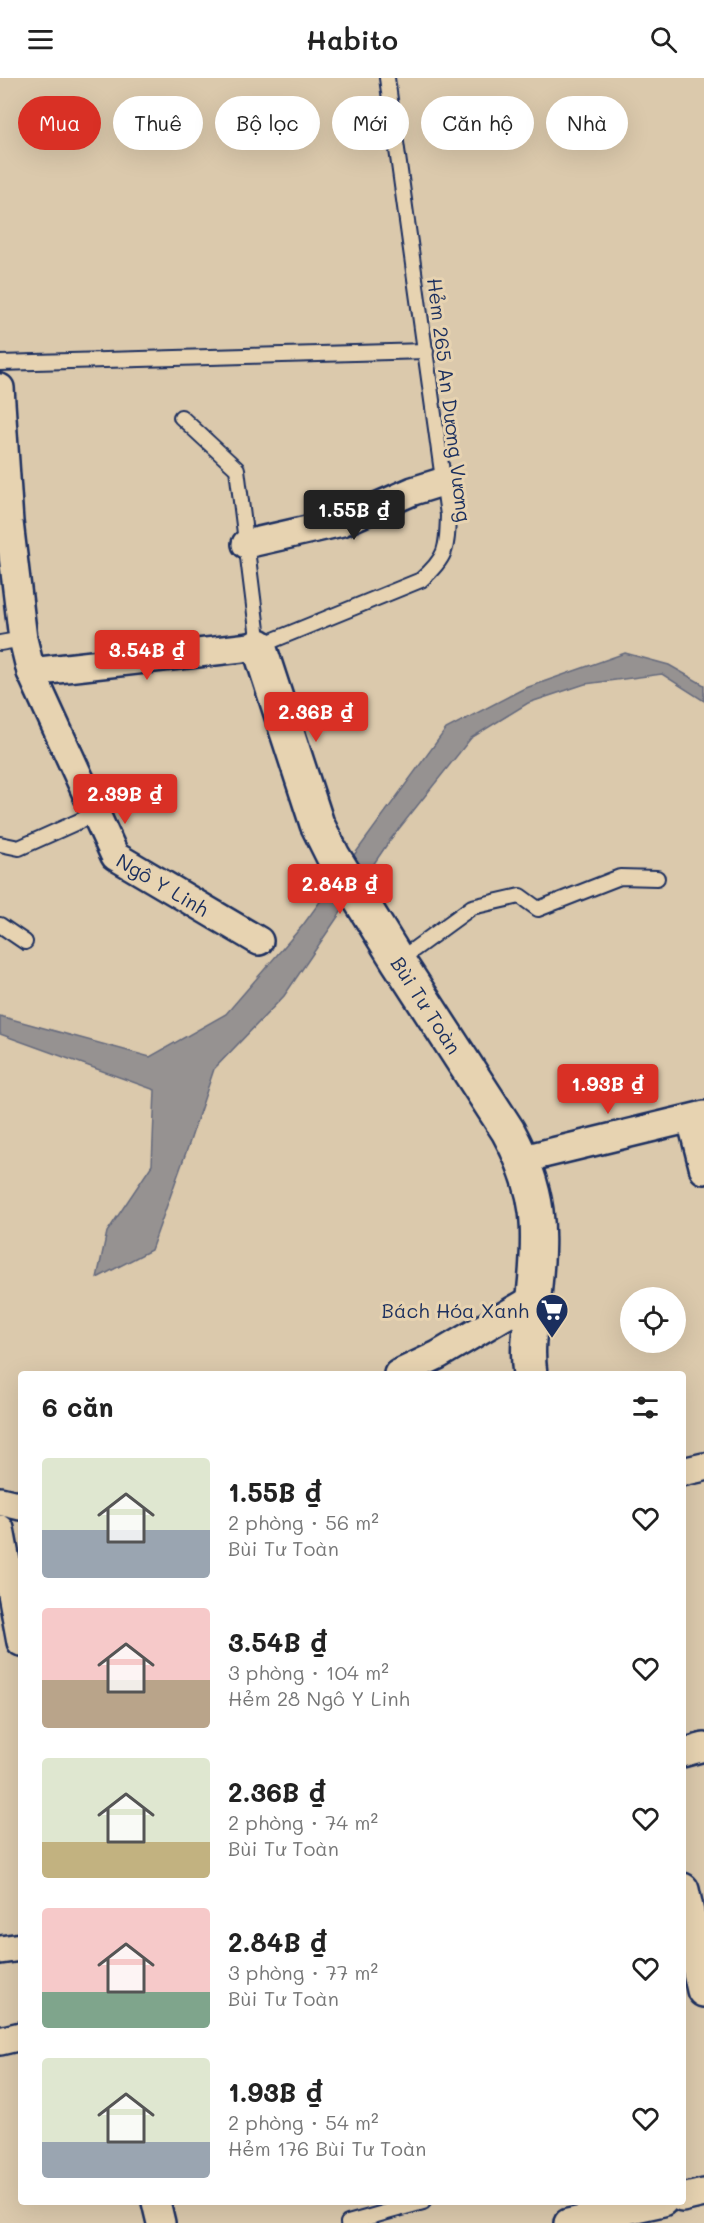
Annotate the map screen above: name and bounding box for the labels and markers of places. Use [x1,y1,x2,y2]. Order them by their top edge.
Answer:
pin: 1.55B ₫ [299,490,409,541]
pin: 3.54B ₫ [92,630,202,681]
pin: 2.36B ₫ [261,692,371,743]
pin: 2.39B ₫ [70,774,180,825]
pin: 2.84B ₫ [285,864,395,915]
pin: 1.93B ₫ [553,1064,663,1115]
supermarket icon: Bách Hóa Xanh [534,1292,570,1339]
place label: Bách Hóa Xanh [382,1297,529,1323]

